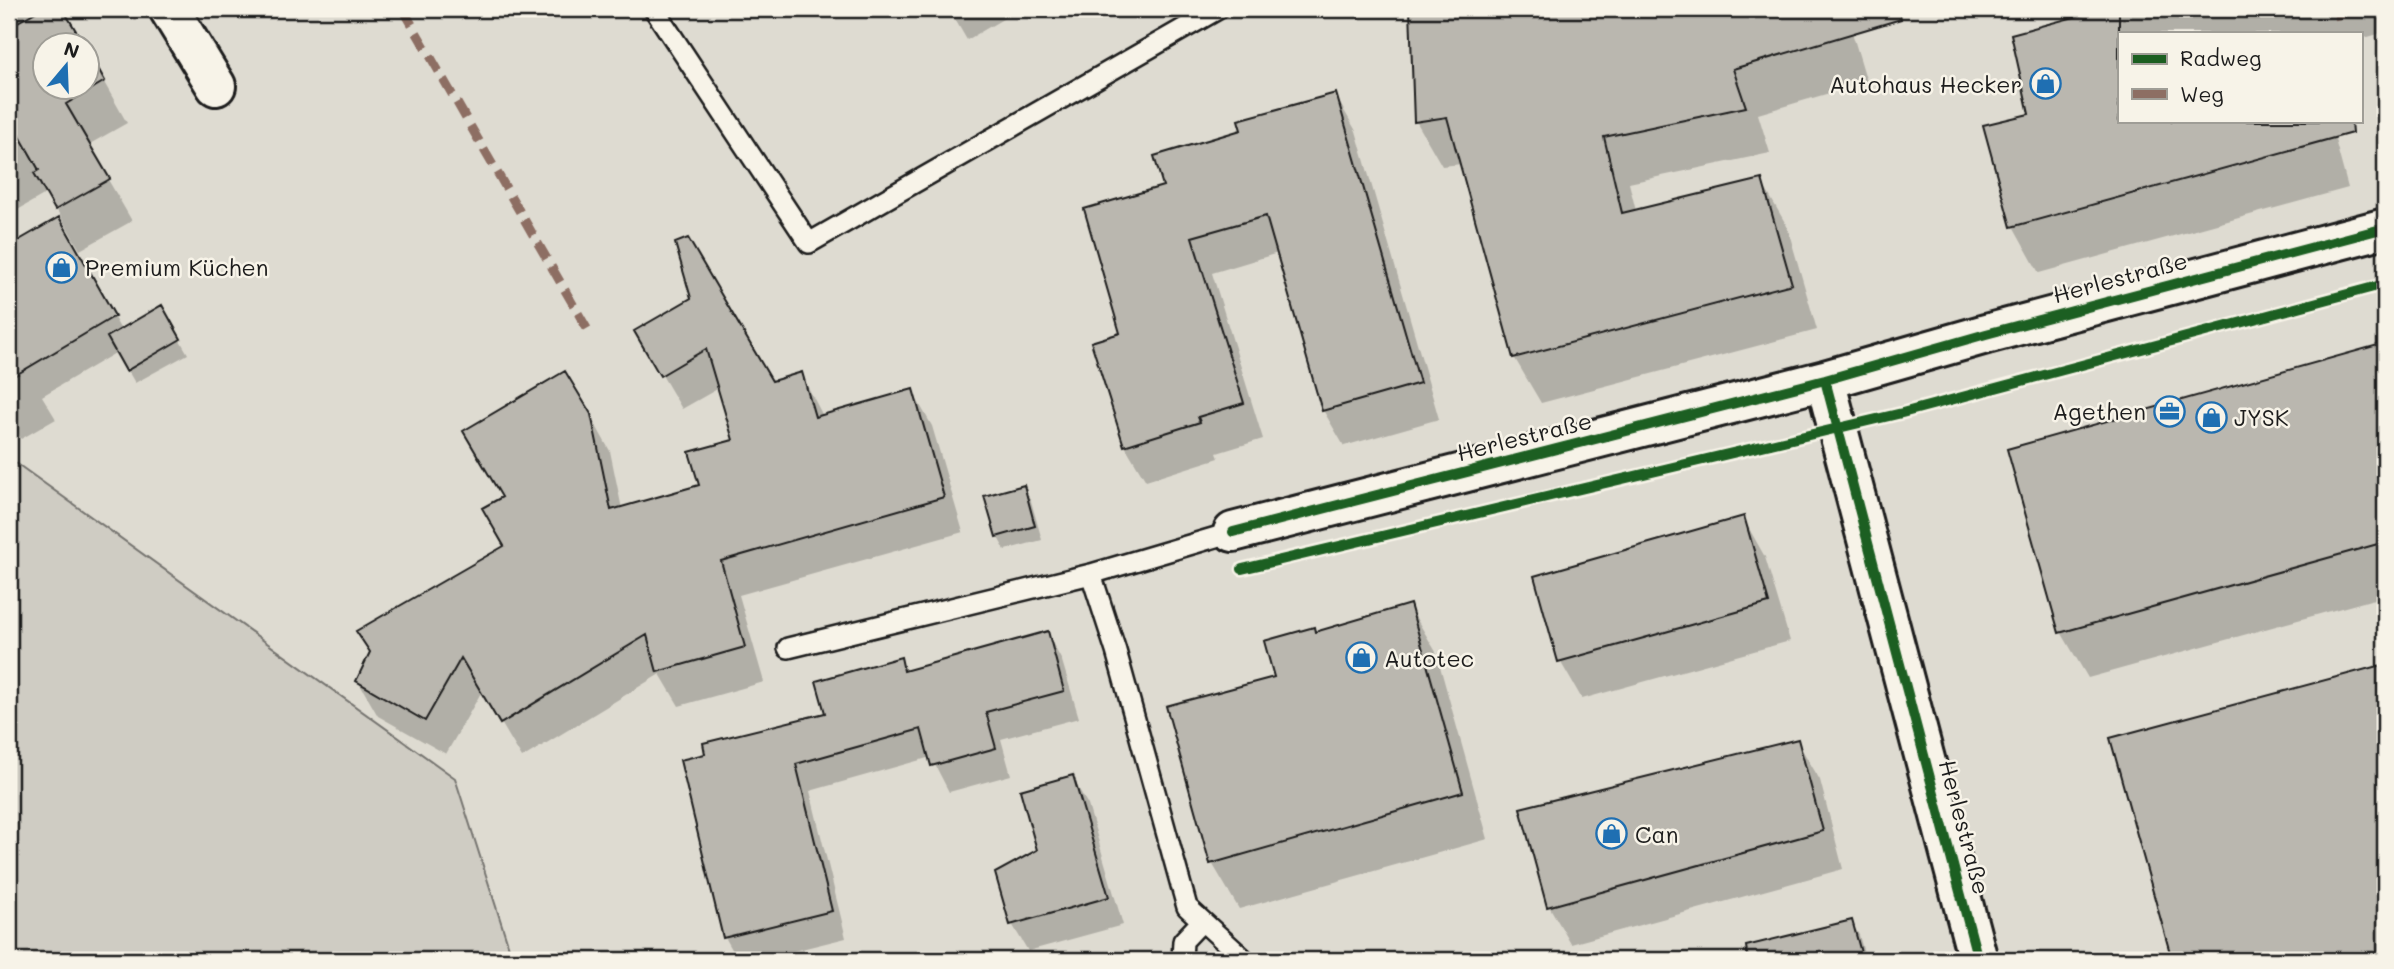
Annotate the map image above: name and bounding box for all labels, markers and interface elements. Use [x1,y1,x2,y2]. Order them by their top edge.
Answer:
north arrow [32,32,102,102]
legend [2118,32,2362,122]
text: N [61,35,83,64]
text: Radweg [2180,44,2261,71]
shop icon: Autohaus Hecker [2028,67,2062,101]
place label: Autohaus Hecker [1829,69,2022,99]
text: Weg [2180,80,2224,107]
street label: Herlestraße [2049,245,2191,309]
shop icon: Premium Küchen [45,250,79,284]
place label: Premium Küchen [85,252,269,282]
office icon: Agethen [2152,394,2186,428]
place label: Agethen [2052,396,2146,426]
shop icon: JYSK [2194,400,2228,434]
place label: JYSK [2234,402,2289,432]
street label: Herlestraße [1453,405,1595,467]
shop icon: Autotec [1344,641,1378,675]
place label: Autotec [1384,643,1474,673]
street label: Herlestraße [1933,756,1997,898]
shop icon: Can [1595,817,1629,851]
place label: Can [1635,819,1679,849]

